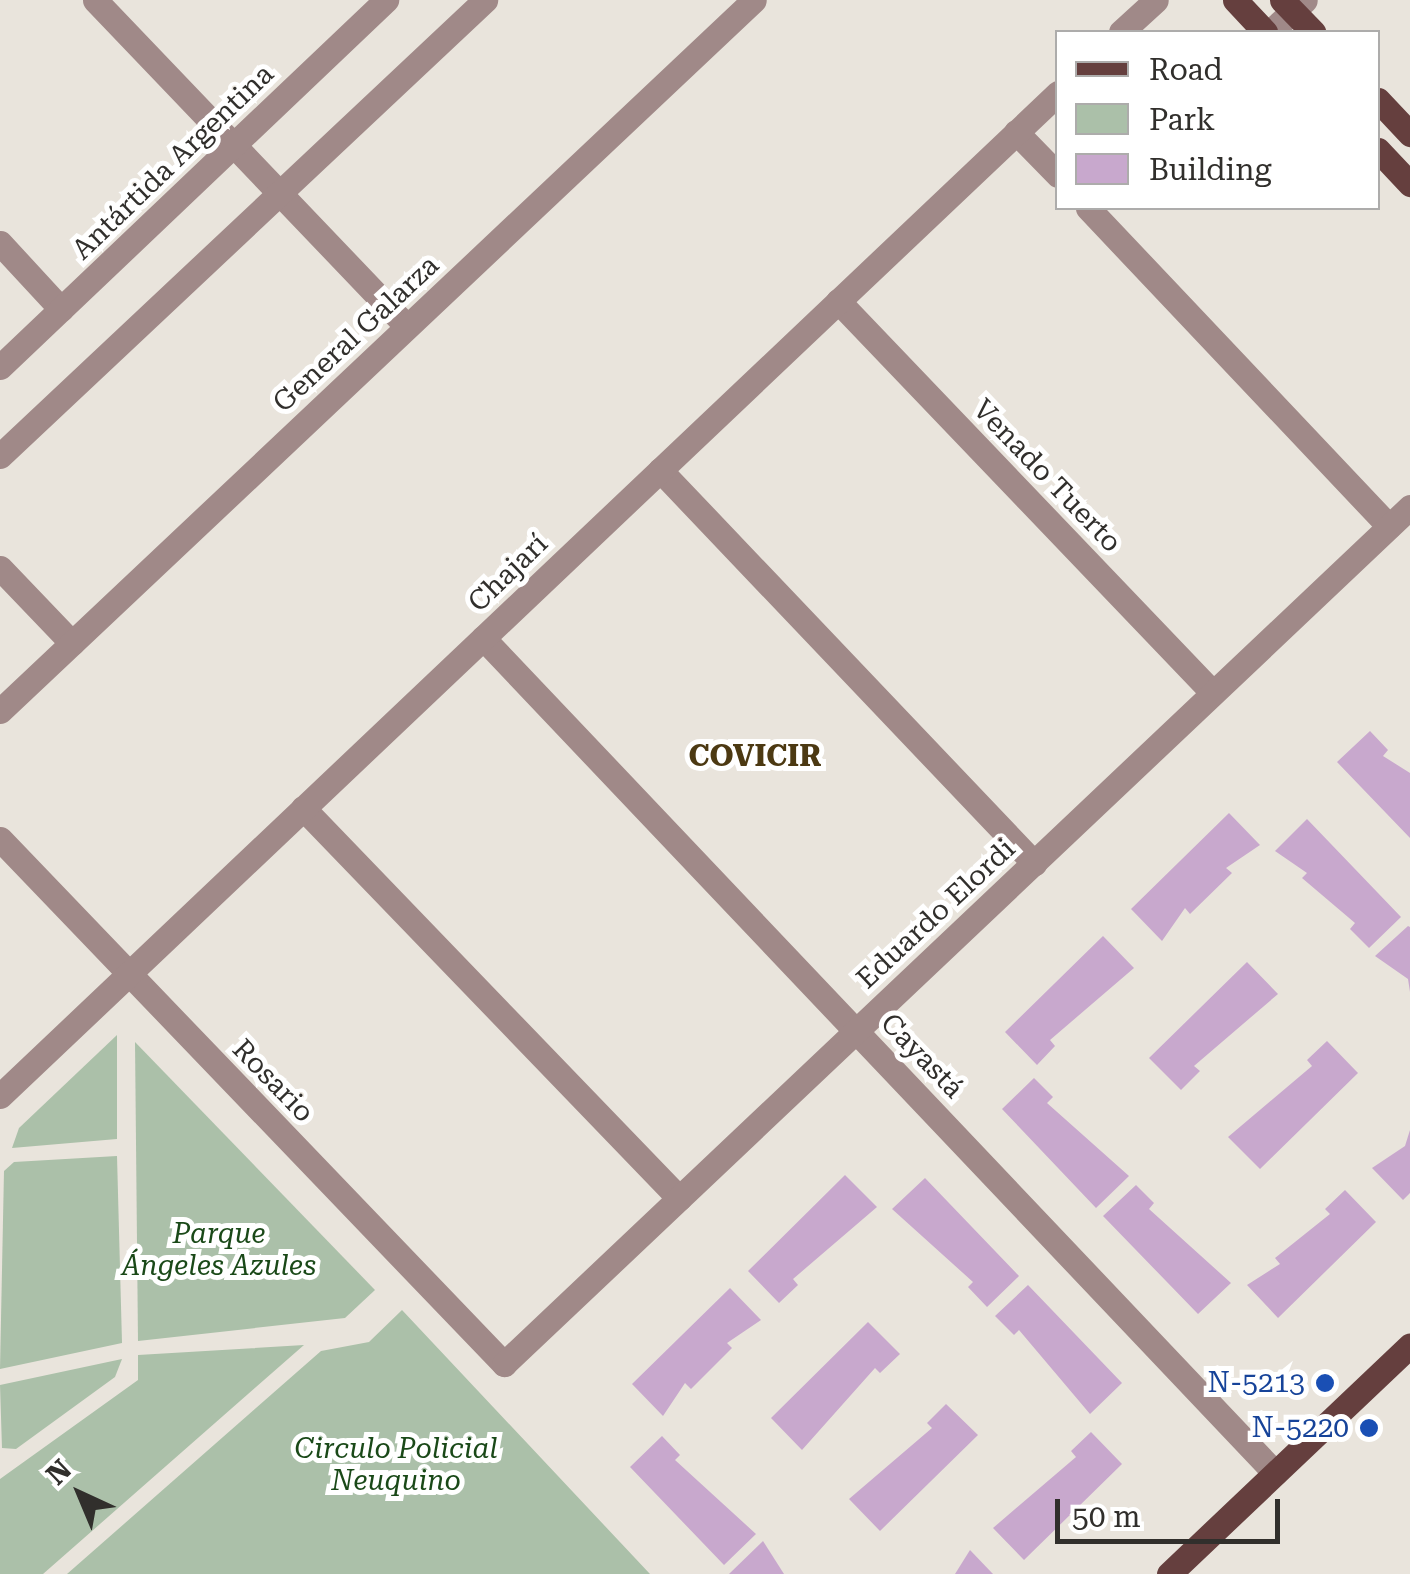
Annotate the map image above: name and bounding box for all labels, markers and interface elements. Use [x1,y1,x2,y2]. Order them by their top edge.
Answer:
legend [1055,30,1380,210]
text: Road [1149,52,1223,87]
street label: Antártida Argentina [65,57,281,267]
text: Park [1149,102,1215,137]
text: Building [1149,152,1272,187]
street label: General Galarza [266,249,446,419]
street label: Venado Tuerto [966,393,1128,559]
street label: Chajarí [461,527,555,619]
district label: COVICIR [688,738,822,774]
street label: Eduardo Elordi [850,832,1022,996]
street label: Cayastá [874,1007,970,1105]
street label: Rosario [225,1033,321,1129]
park label: Parque Ángeles Azules [122,1217,316,1283]
place label: N-5213 [1208,1366,1305,1400]
marker: N-5213 [1314,1372,1336,1394]
place label: N-5220 [1252,1411,1349,1445]
marker: N-5220 [1358,1417,1380,1439]
park label: Circulo Policial Neuquino [294,1432,498,1498]
north arrow [30,1444,130,1544]
text: N [40,1453,78,1491]
scale bar [1060,1479,1285,1541]
text: 50 m [1072,1499,1141,1534]

